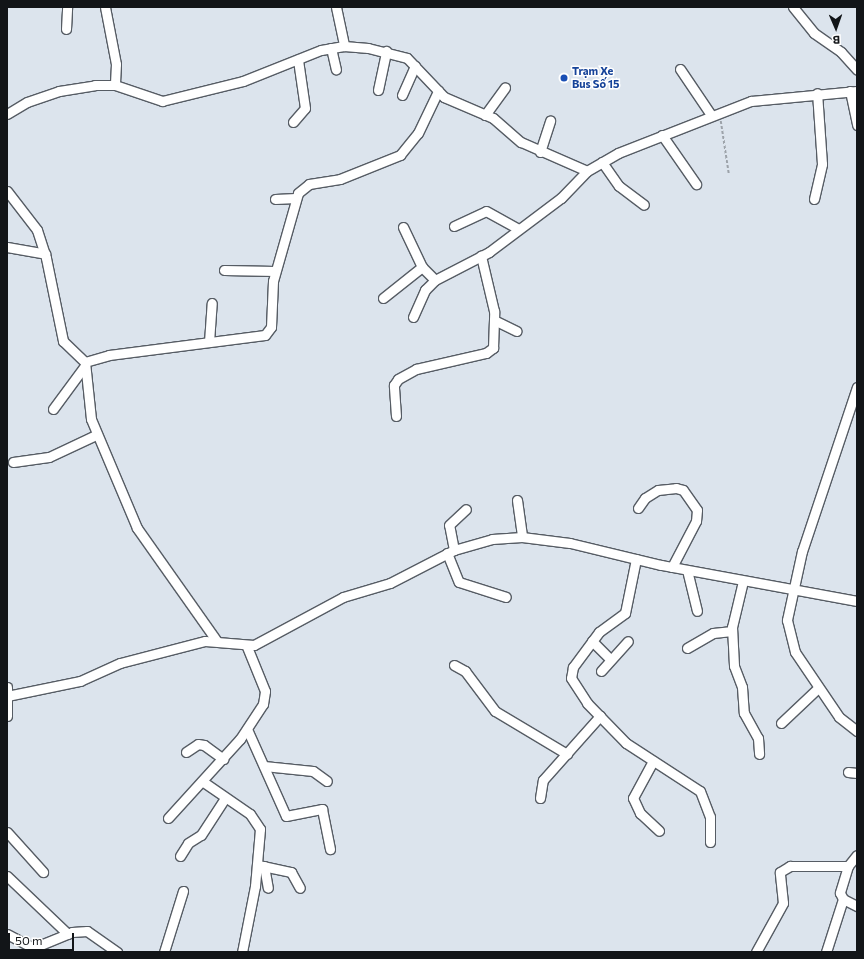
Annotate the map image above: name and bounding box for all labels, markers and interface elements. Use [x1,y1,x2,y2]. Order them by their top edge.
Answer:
north arrow [816,8,856,48]
text: B [833,34,840,47]
place label: Trạm Xe Bus Số 15 [572,65,619,91]
marker: Trạm Xe Bus Số 15 [559,73,569,83]
scale bar [10,925,76,951]
text: 50 m [15,933,43,947]

